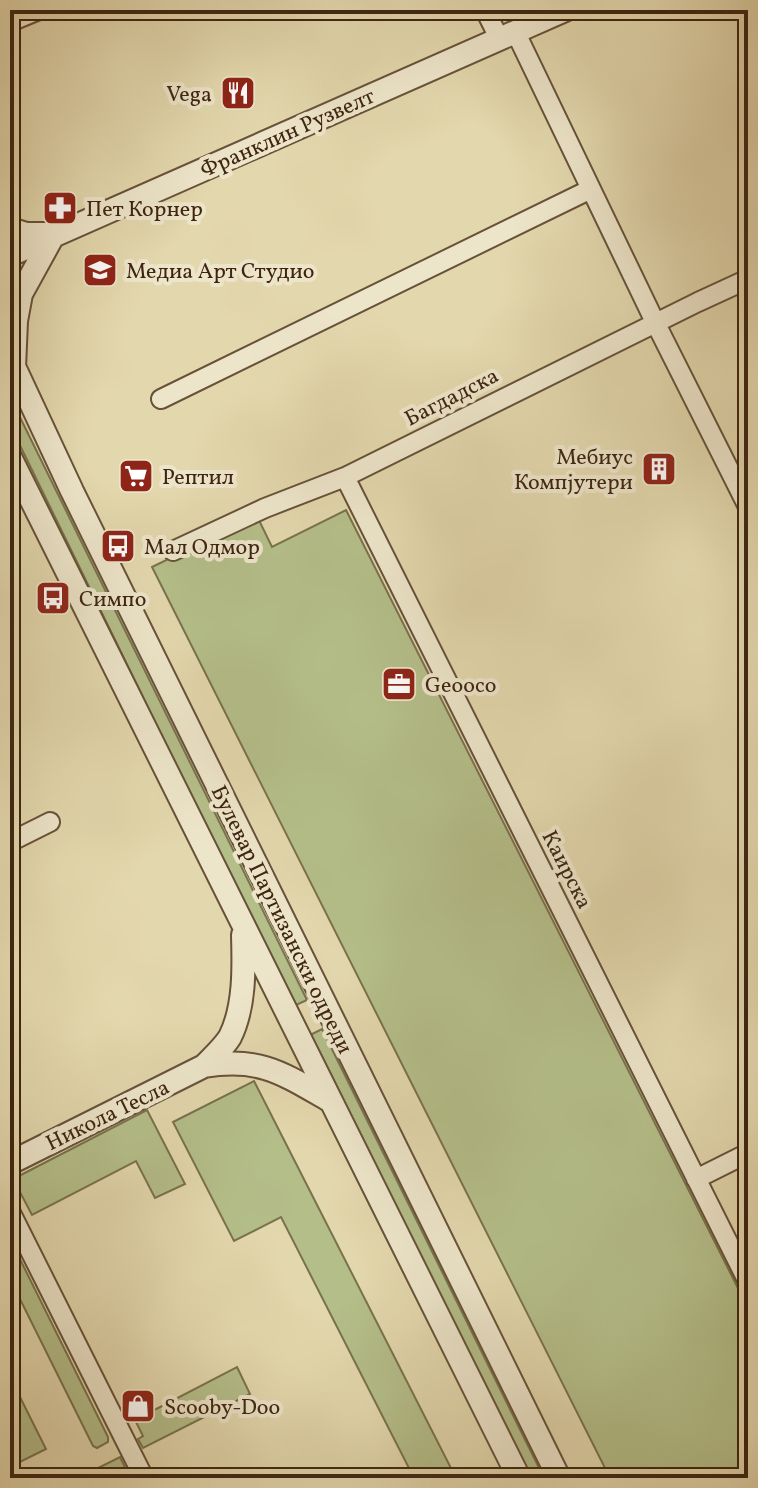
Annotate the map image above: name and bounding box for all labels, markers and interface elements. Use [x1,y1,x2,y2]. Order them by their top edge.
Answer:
restaurant icon: Vega [219,74,257,112]
place label: Vega [166,80,212,111]
street label: Франклин Рузвелт [196,82,380,187]
pharmacy icon: Пет Корнер [41,189,79,227]
place label: Пет Корнер [86,195,203,226]
school or university icon: Медиа Арт Студио [81,251,119,289]
place label: Медиа Арт Студио [126,257,315,288]
street label: Багдадска [400,361,505,435]
place label: Мебиус Компјутери [514,443,633,499]
building icon: Мебиус Компјутери [640,450,678,488]
supermarket icon: Рептил [117,457,155,495]
place label: Рептил [162,463,234,494]
bus stop icon: Мал Одмор [99,527,137,565]
place label: Мал Одмор [144,533,260,564]
bus stop icon: Симпо [34,579,72,617]
place label: Симпо [79,585,146,616]
office icon: Geooco [380,665,418,703]
place label: Geooco [425,671,496,702]
street label: Булевар Партизански одреди [202,780,359,1060]
street label: Каирска [533,825,599,915]
street label: Никола Тесла [41,1073,175,1160]
shop icon: Scooby-Doo [119,1387,157,1425]
place label: Scooby-Doo [164,1393,280,1424]

